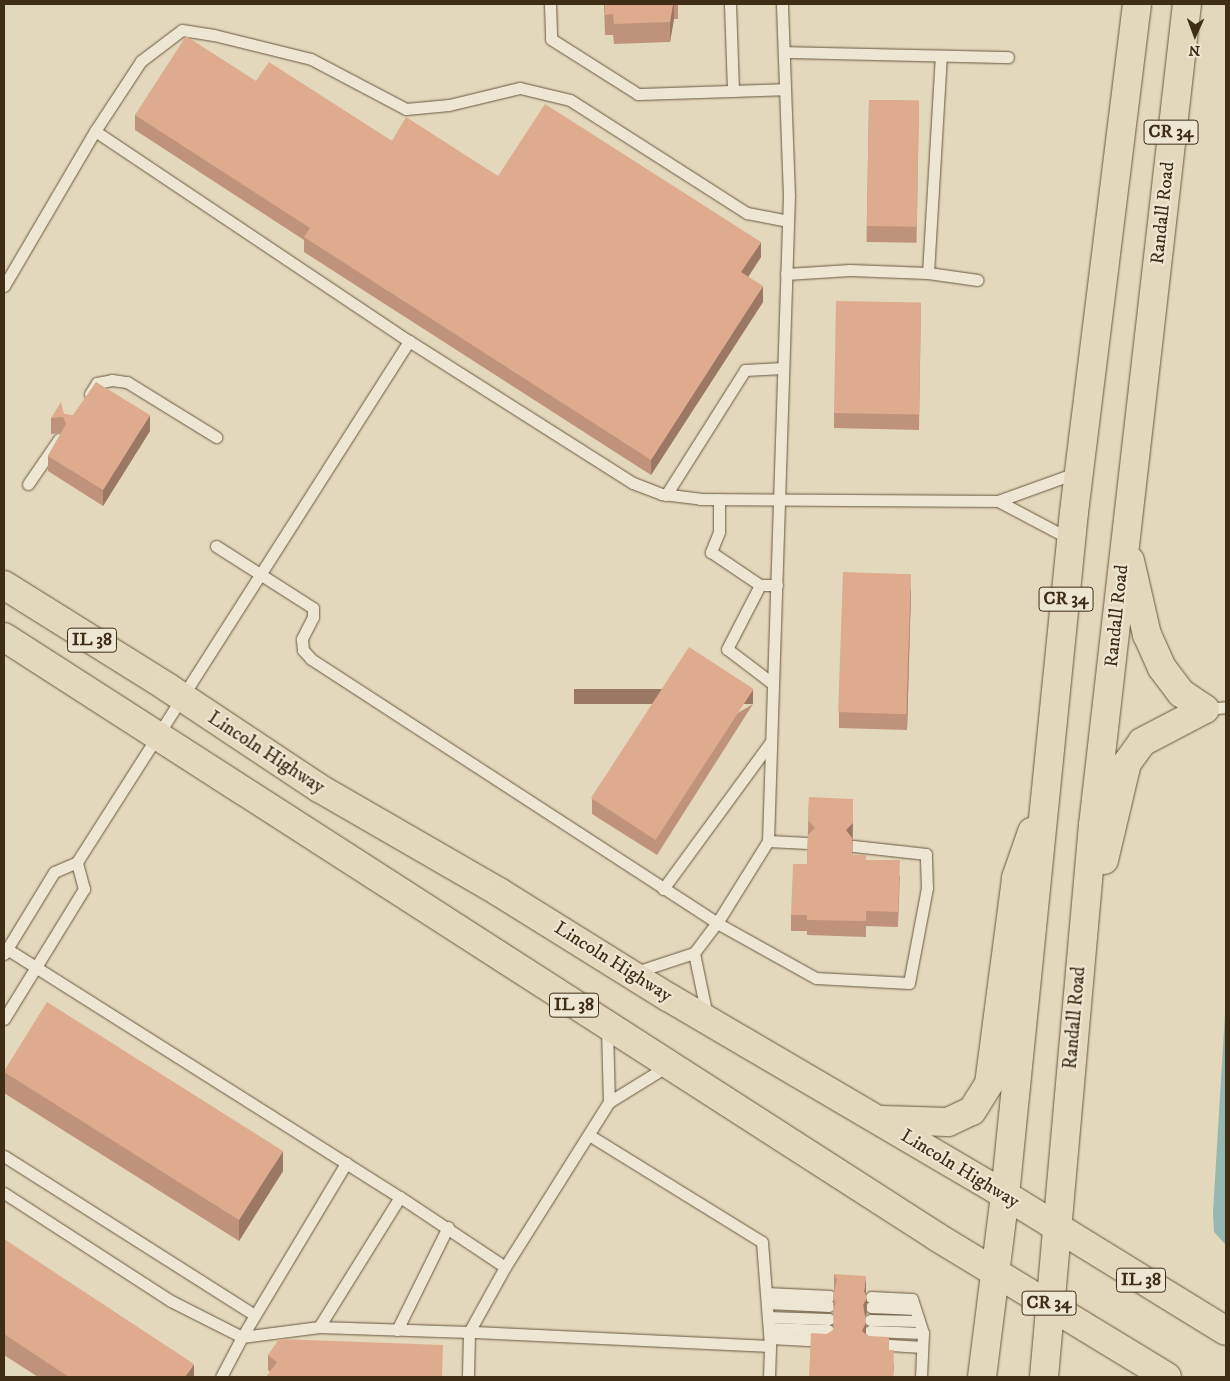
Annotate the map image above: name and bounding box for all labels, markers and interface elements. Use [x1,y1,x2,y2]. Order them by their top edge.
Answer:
north arrow [1170,10,1220,60]
text: N [1188,41,1201,59]
road number: CR 34 [1144,116,1198,148]
street label: Randall Road [1146,161,1180,265]
street label: Randall Road [1100,564,1134,668]
road number: CR 34 [1038,584,1094,614]
road number: IL 38 [67,624,117,656]
street label: Lincoln Highway [203,707,329,799]
street label: Lincoln Highway [550,917,676,1007]
street label: Randall Road [1059,966,1091,1070]
road number: IL 38 [549,990,599,1020]
street label: Lincoln Highway [896,1125,1024,1213]
road number: IL 38 [1116,1264,1166,1296]
road number: CR 34 [1022,1288,1076,1319]

